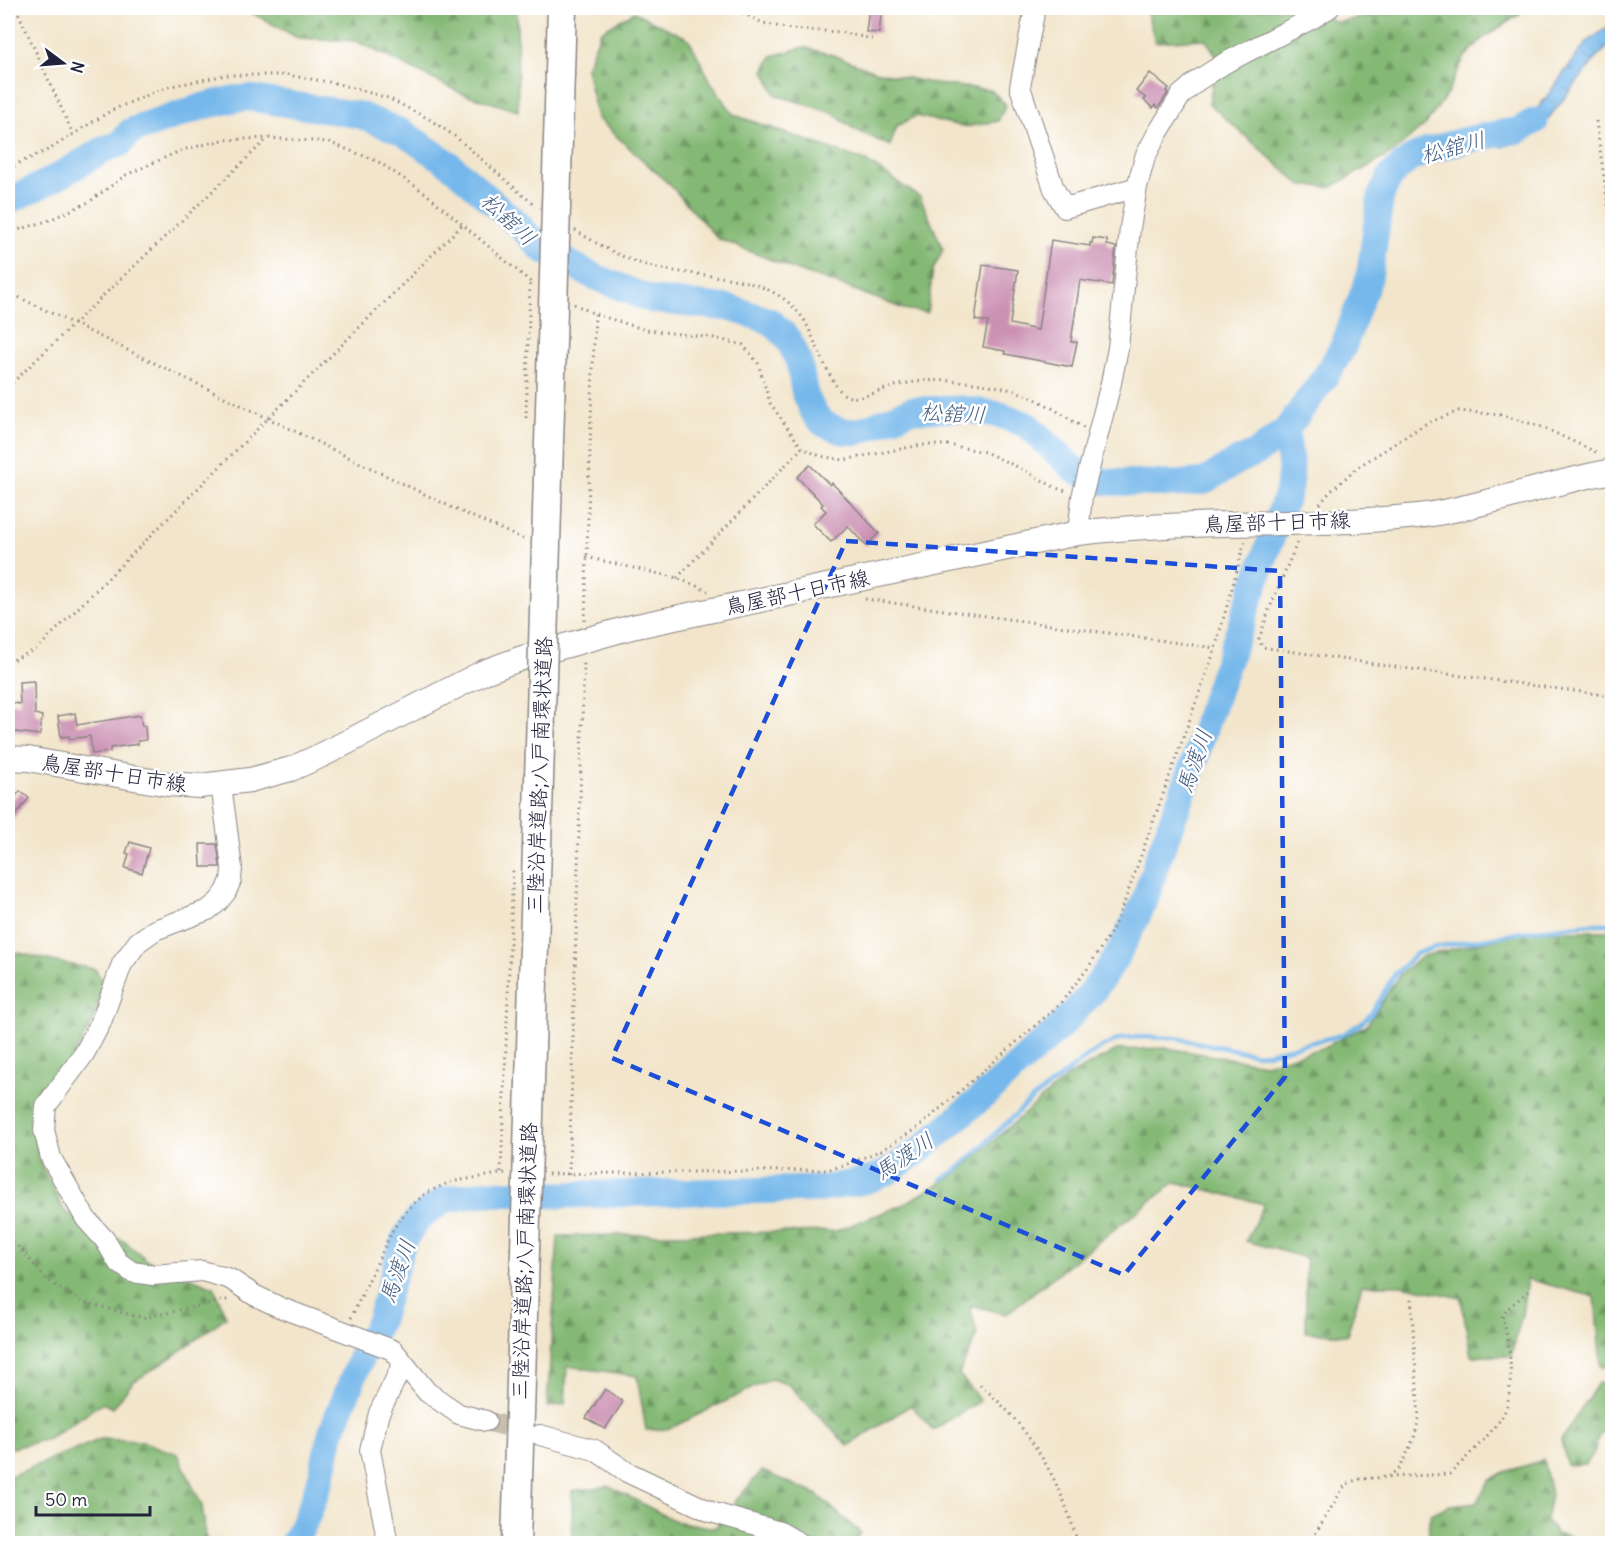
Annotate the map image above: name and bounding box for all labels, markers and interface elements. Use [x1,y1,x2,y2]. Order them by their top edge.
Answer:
north arrow [33,33,93,93]
text: N [66,59,89,75]
water label: 松舘川 [1417,125,1489,169]
water label: 松舘川 [475,186,543,252]
water label: 松舘川 [919,397,987,429]
street label: 鳥屋部十日市線 [1203,506,1351,538]
street label: 鳥屋部十日市線 [722,564,872,620]
street label: 三陸沿岸道路;八戸南環状道路 [521,636,557,914]
water label: 馬渡川 [1170,725,1218,797]
street label: 鳥屋部十日市線 [39,748,189,798]
street label: 三陸沿岸道路;八戸南環状道路 [506,1122,542,1400]
water label: 馬渡川 [869,1126,939,1186]
water label: 馬渡川 [373,1235,421,1307]
scale bar [36,1479,150,1517]
text: 50 m [45,1488,87,1511]

